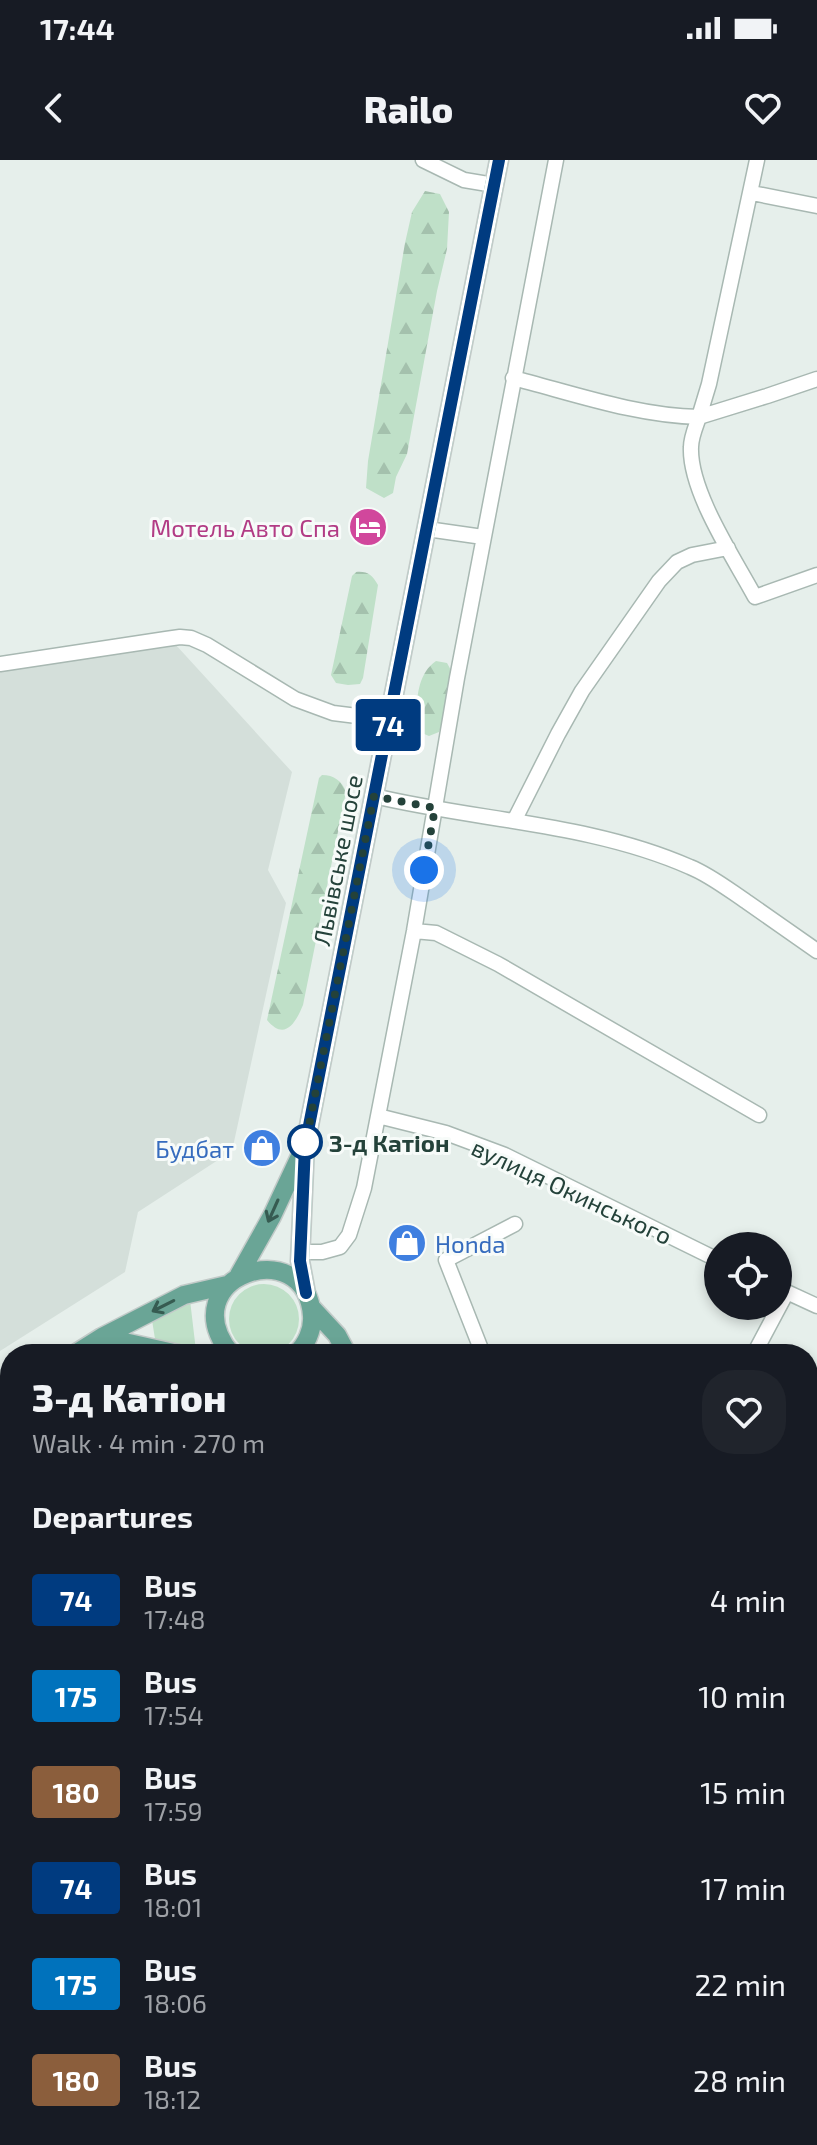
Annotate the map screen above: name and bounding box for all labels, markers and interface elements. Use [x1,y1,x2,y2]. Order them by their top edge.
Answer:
text: 17:44 [40,10,115,46]
icon: back [32,86,76,130]
icon: heart [741,86,785,130]
text: Railo [364,87,453,130]
hotel icon: Мотель Авто Спа [347,506,389,548]
place label: Мотель Авто Спа [150,513,340,542]
line badge: 74 [352,699,424,751]
text: 74 [372,708,404,742]
street label: Львівське шосе [306,772,368,948]
your location [404,850,444,890]
marker: З-д Катіон [288,1125,322,1159]
shop icon: Будбат [241,1127,283,1169]
place label: З-д Катіон [329,1128,449,1157]
street label: вулиця Окинського [467,1132,677,1251]
place label: Будбат [155,1134,234,1164]
one-way arrow [265,1199,280,1223]
shop icon: Honda [386,1222,428,1264]
place label: Honda [435,1229,506,1258]
map controls [704,1232,792,1320]
button: locate [704,1232,792,1320]
one-way arrow [151,1299,175,1314]
button: heart [702,1370,786,1454]
text: З-д Катіон [32,1374,226,1420]
text: Walk · 4 min · 270 m [32,1427,265,1458]
text: Departures [32,1498,193,1534]
text: Bus [144,1567,197,1603]
text: 4 min [710,1582,786,1618]
text: 74 [60,1583,92,1617]
text: 17:48 [144,1603,206,1634]
text: Bus [144,1663,197,1699]
text: 10 min [698,1678,786,1714]
text: 175 [55,1679,97,1713]
text: 17:54 [144,1699,204,1730]
text: Bus [144,1759,197,1795]
text: 15 min [700,1774,786,1810]
text: 180 [52,1775,100,1809]
text: 17:59 [144,1795,203,1826]
text: Bus [144,1855,197,1891]
text: 17 min [701,1870,786,1906]
text: 74 [60,1871,92,1905]
text: 18:01 [144,1891,202,1922]
text: Bus [144,1951,197,1987]
text: 22 min [694,1966,786,2002]
text: 175 [55,1967,97,2001]
text: 18:06 [144,1987,207,2018]
text: Bus [144,2047,197,2083]
text: 28 min [693,2062,786,2098]
text: 180 [52,2063,100,2097]
text: 18:12 [144,2083,201,2114]

